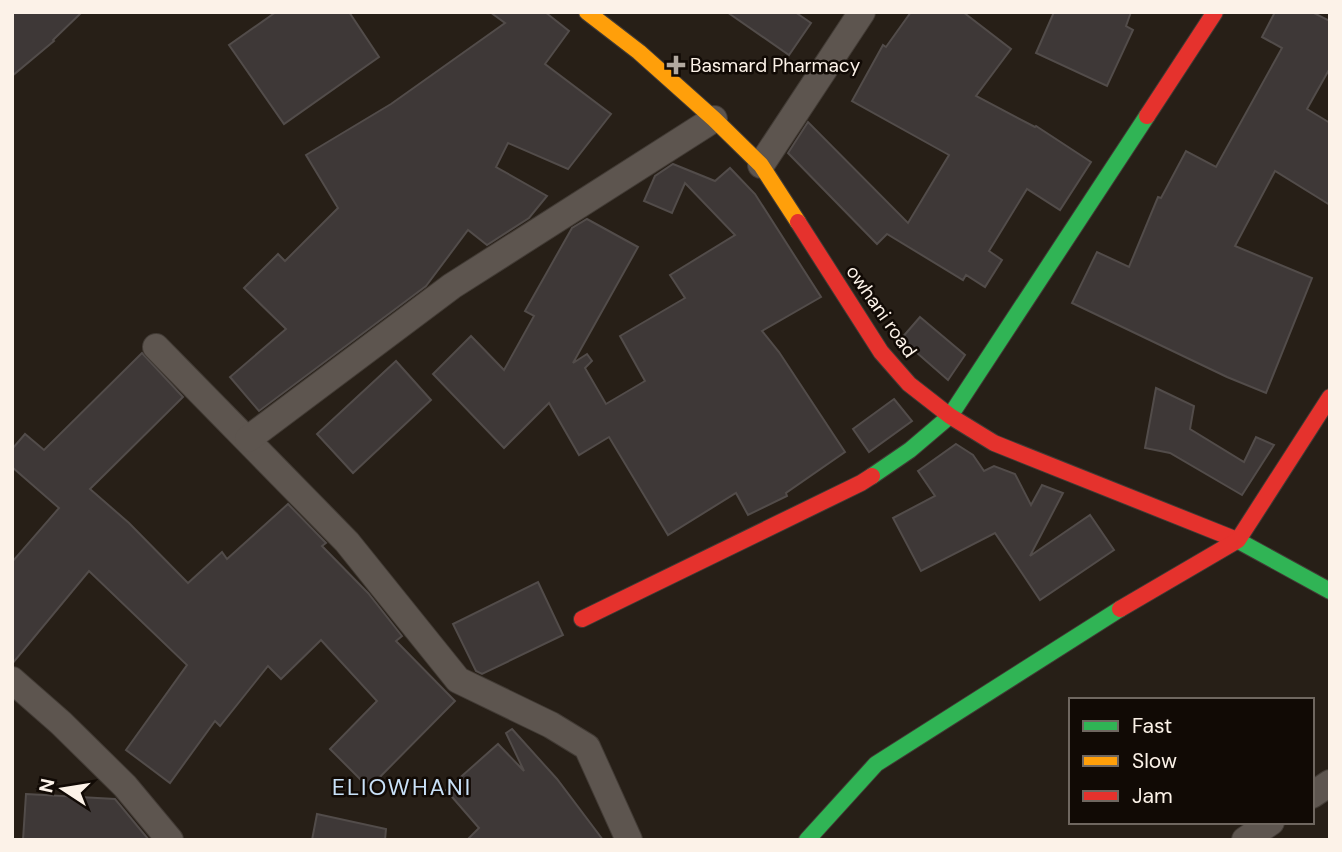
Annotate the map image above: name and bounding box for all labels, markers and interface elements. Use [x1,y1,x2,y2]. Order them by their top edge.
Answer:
place label: Basmard Pharmacy [690,53,861,78]
marker: Basmard Pharmacy [668,57,684,73]
street label: owhani road [841,260,923,362]
legend [1069,698,1314,824]
text: Fast [1132,712,1172,740]
text: Slow [1132,747,1177,775]
north arrow [28,754,98,824]
district label: ELIOWHANI [332,772,472,802]
text: N [33,776,61,795]
text: Jam [1132,782,1173,810]

